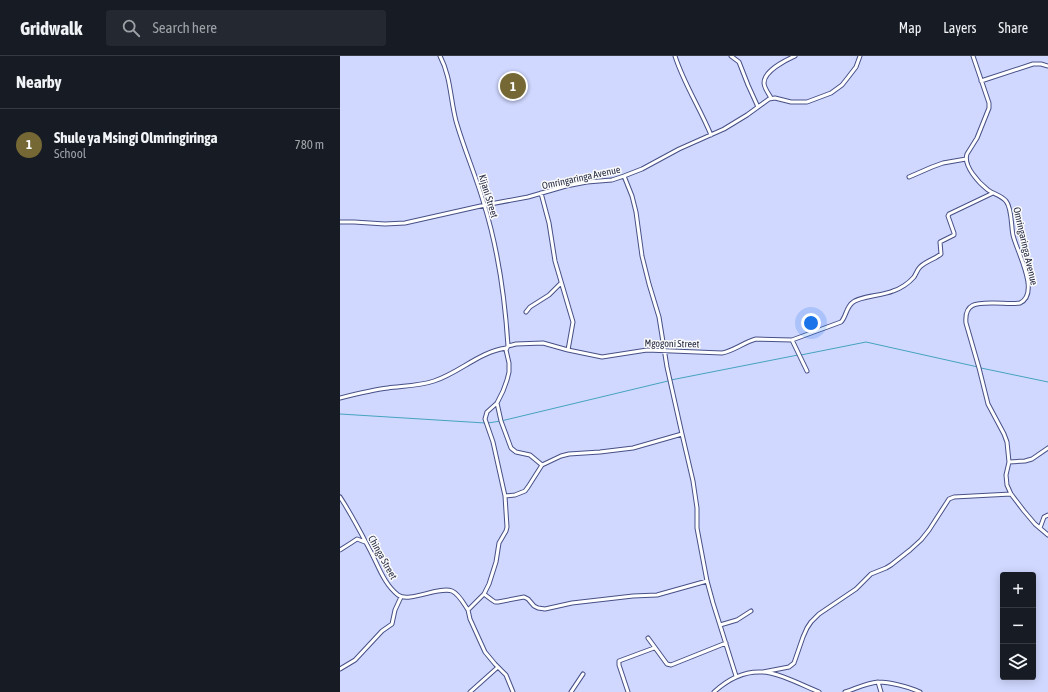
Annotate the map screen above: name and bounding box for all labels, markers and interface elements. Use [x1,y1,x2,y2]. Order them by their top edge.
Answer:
search box [106,10,386,46]
text: Gridwalk [20,17,82,39]
icon: search [120,17,142,39]
text: Search here [152,19,217,36]
text: Map [899,20,921,36]
text: Layers [943,20,976,36]
text: Share [998,20,1028,36]
pin: 1 [500,71,526,101]
text: Nearby [16,72,62,92]
text: Shule ya Msingi Olmringiringa [54,129,217,146]
text: 1 [26,137,32,152]
text: 780 m [295,137,324,152]
text: School [54,146,86,161]
street label: Omringaringa Avenue [541,164,622,191]
street label: Kijani Street [477,173,500,219]
street label: Omringaringa Avenue [1011,206,1040,287]
your location [801,313,821,333]
street label: Mgogoni Street [645,338,700,349]
street label: Chinga Street [366,533,399,581]
map controls [1000,572,1036,680]
button: + [1000,572,1036,608]
button: − [1000,608,1036,644]
button: layers [1000,644,1036,680]

